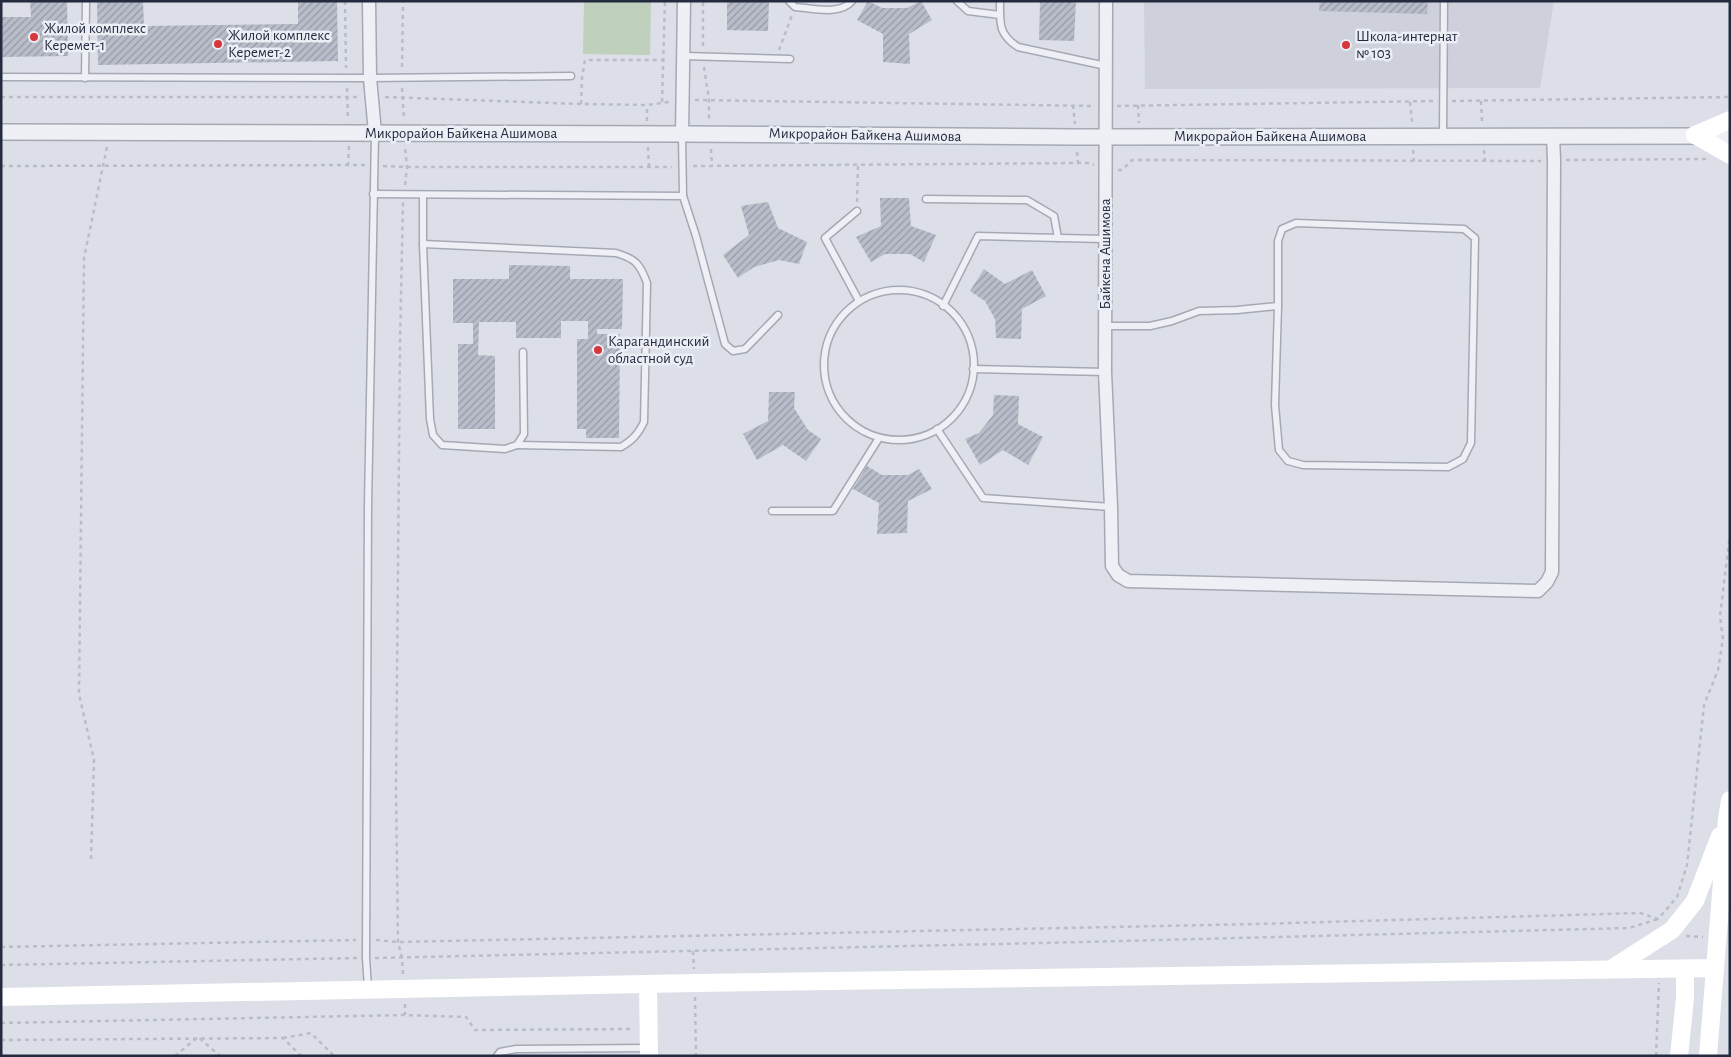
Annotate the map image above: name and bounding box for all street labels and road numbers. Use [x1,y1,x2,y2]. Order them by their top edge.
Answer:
street label: Микрорайон Байкена Ашимова [365,126,557,141]
street label: Микрорайон Байкена Ашимова [769,126,962,144]
street label: Микрорайон Байкена Ашимова [1174,129,1366,144]
street label: Байкена Ашимова [1098,198,1113,310]

